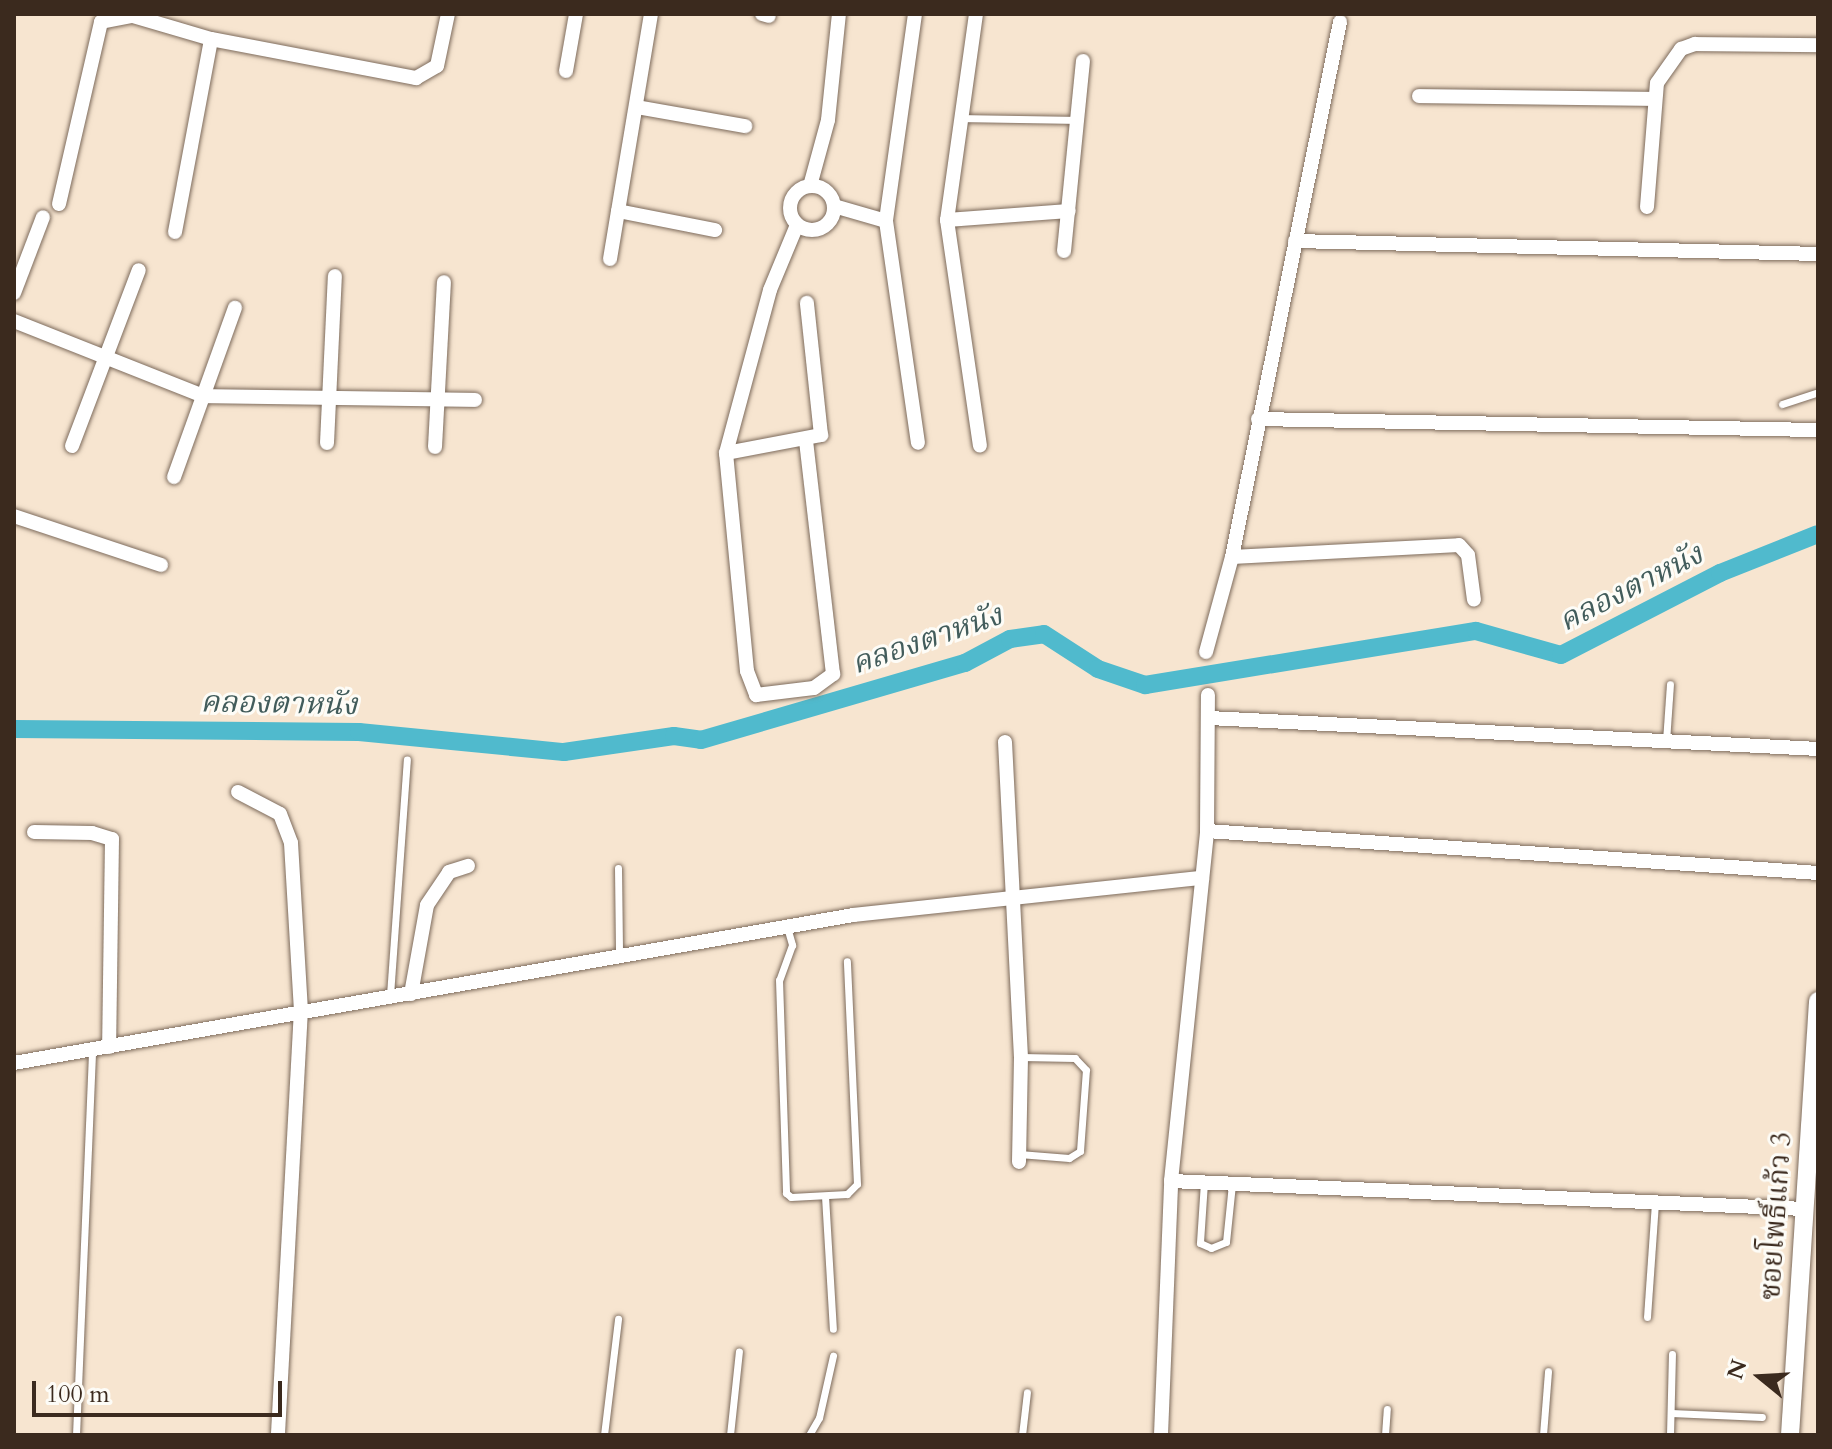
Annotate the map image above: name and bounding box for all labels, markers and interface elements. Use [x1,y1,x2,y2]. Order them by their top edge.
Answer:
water label: คลองตาหนัง [1553,536,1709,640]
water label: คลองตาหนัง [847,597,1007,683]
water label: คลองตาหนัง [200,685,358,723]
street label: ซอยโพธิ์แก้ว 3 [1753,1131,1799,1301]
north arrow [1720,1337,1800,1417]
text: N [1720,1356,1754,1383]
scale bar [36,1365,286,1415]
text: 100 m [46,1378,110,1411]

